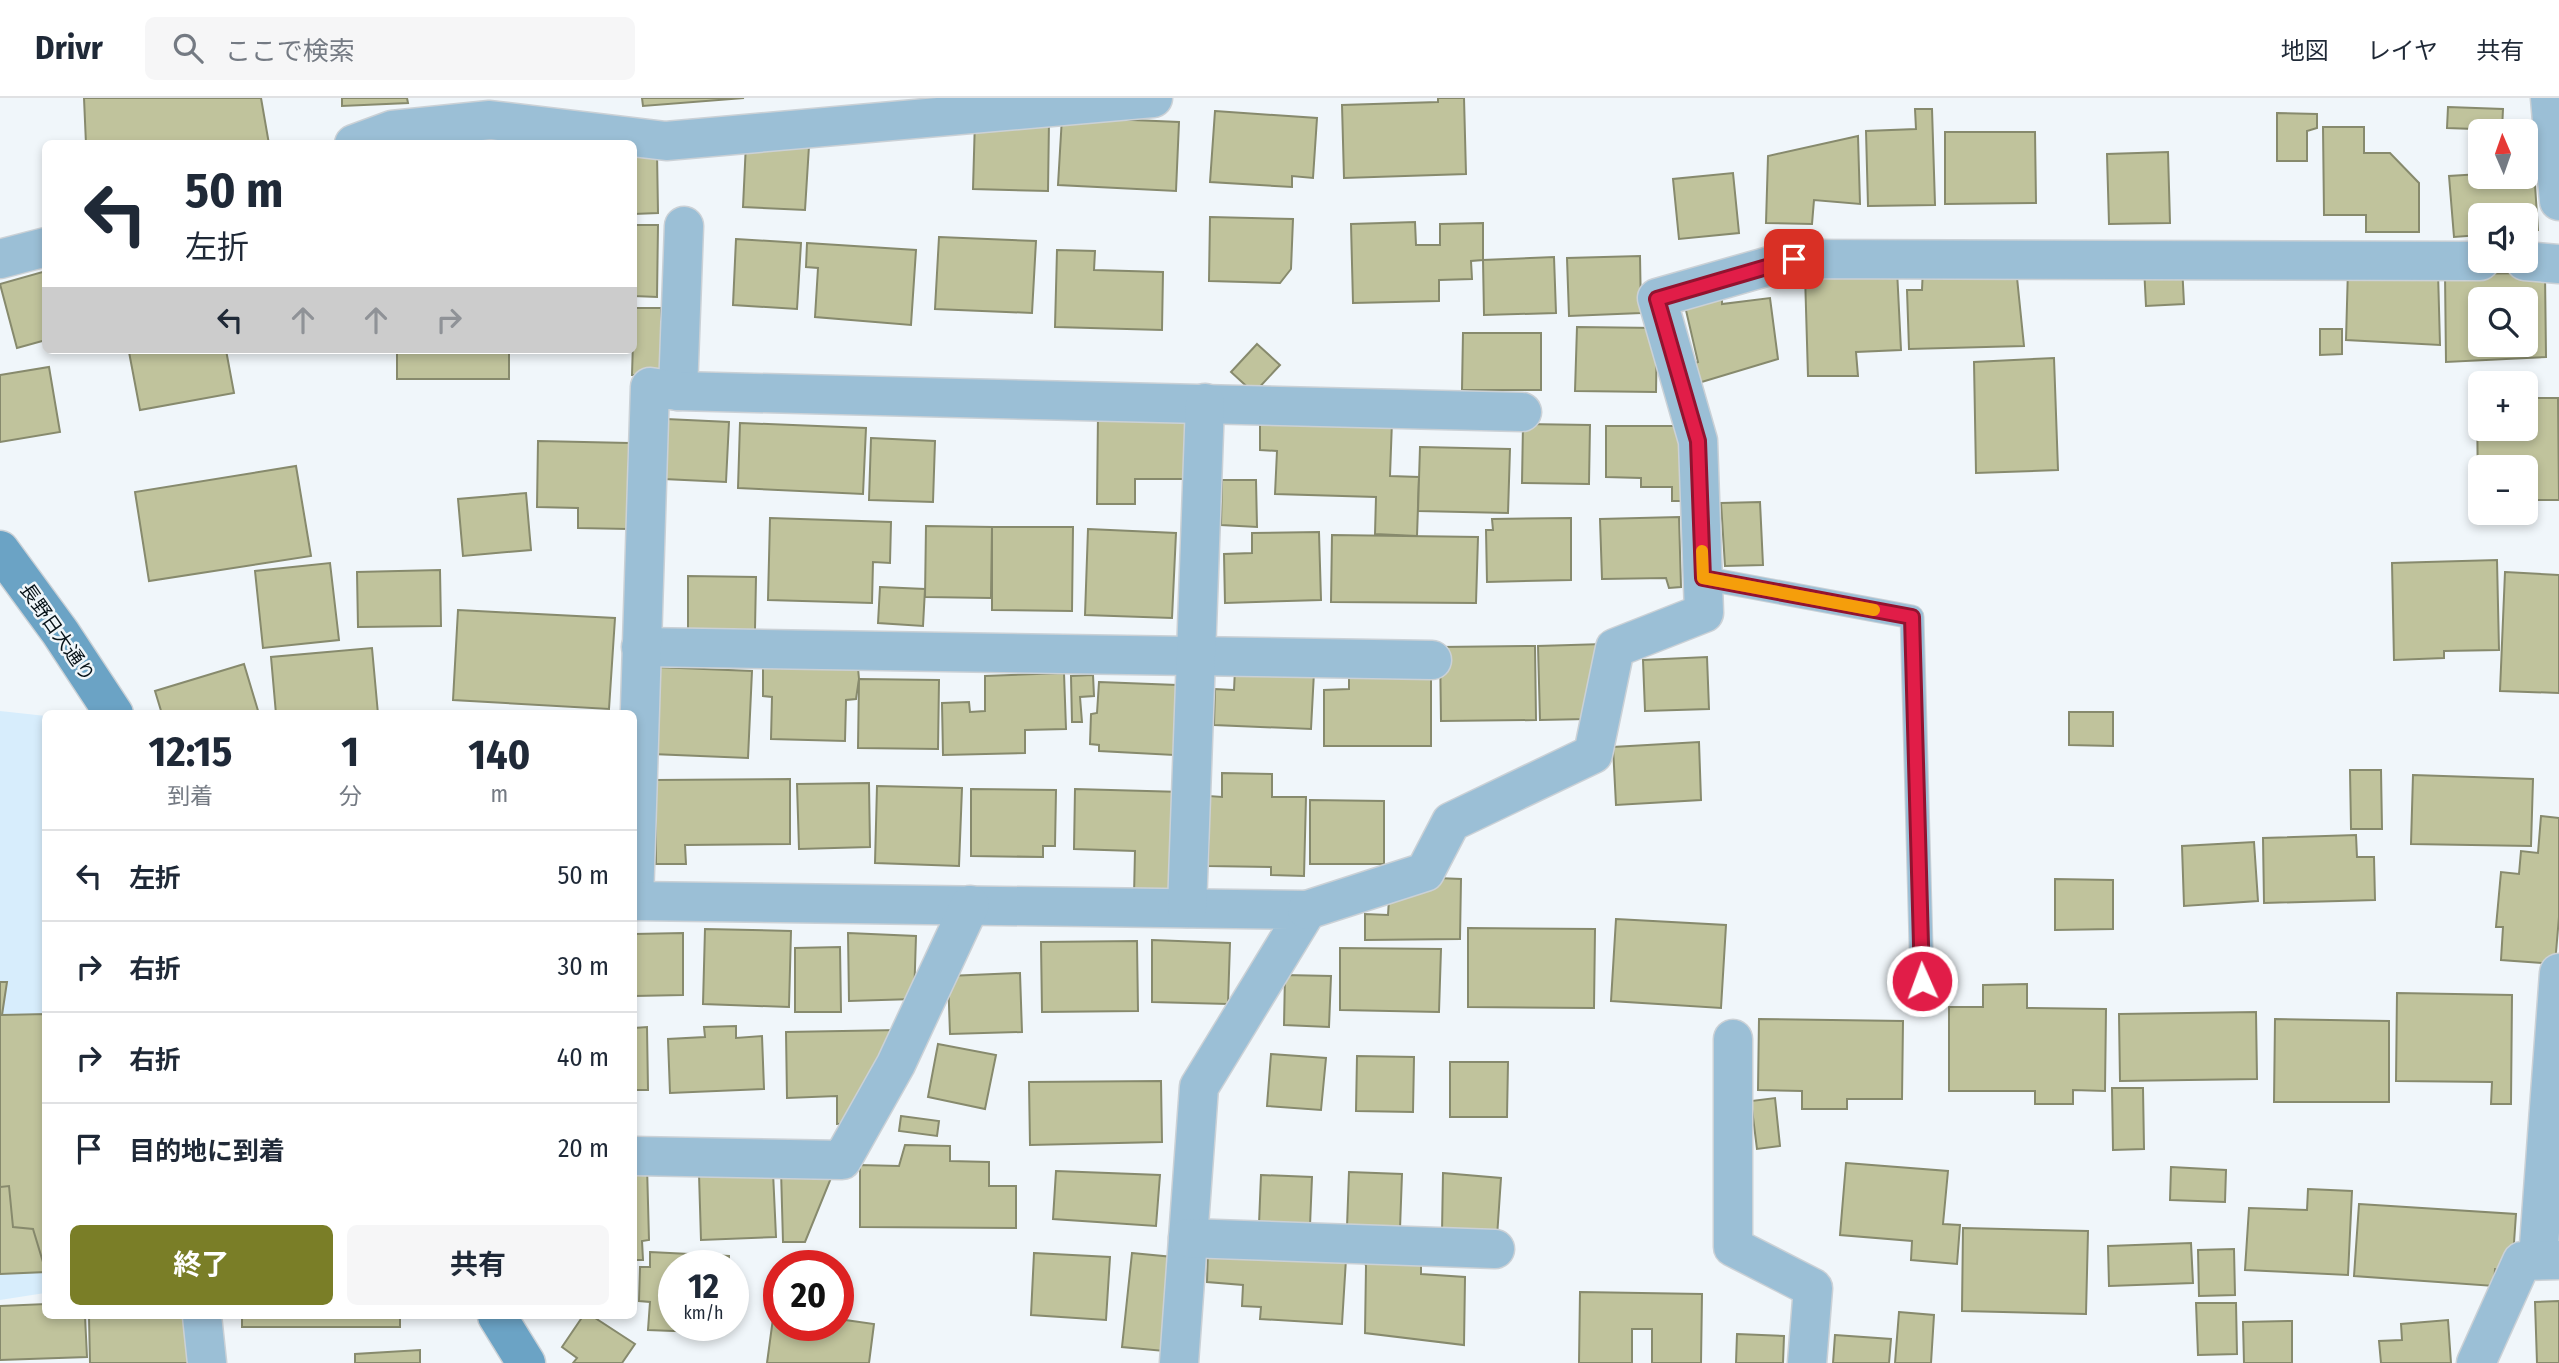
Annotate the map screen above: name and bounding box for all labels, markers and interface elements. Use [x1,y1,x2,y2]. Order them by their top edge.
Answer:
search box [145,17,635,80]
text: Drivr [35,28,103,68]
icon: search [169,29,207,67]
text: ここで検索 [225,36,355,67]
text: 地図 [2281,37,2329,65]
text: レイヤ [2367,37,2438,65]
text: 共有 [2476,37,2524,65]
north arrow [2468,119,2538,189]
map controls [2468,119,2538,525]
text: 50 m [185,161,283,220]
icon: left [70,168,161,259]
button: sound [2468,203,2538,273]
text: 左折 [185,228,249,266]
pin [1764,229,1824,289]
icon: arrive [1775,240,1813,278]
button: search [2468,287,2538,357]
icon: left [211,301,249,339]
icon: ahead [284,301,322,339]
icon: ahead [357,301,395,339]
icon: right [430,301,468,339]
button: + [2468,371,2538,441]
button: − [2468,455,2538,525]
street label: 長野日大通り [15,579,100,686]
text: 12:15 [148,727,232,777]
text: 1 [341,727,359,777]
text: 140 [468,730,531,780]
text: m [491,780,508,808]
text: 到着 [167,782,213,810]
text: 分 [339,782,362,810]
icon: left [70,857,108,895]
text: 50 m [557,860,609,891]
text: 左折 [129,863,181,894]
position arrow [1885,944,1959,1018]
icon: right [70,948,108,986]
text: 30 m [558,951,609,982]
text: 右折 [129,954,181,985]
icon: right [70,1039,108,1077]
text: 40 m [557,1042,609,1073]
text: 右折 [129,1045,181,1076]
icon: arrive [70,1130,108,1168]
text: 20 m [558,1133,609,1164]
text: 目的地に到着 [129,1136,285,1167]
button: 終了 [70,1225,333,1305]
button: 共有 [347,1225,609,1305]
speed limit sign: 20 [763,1250,854,1341]
text: 12 [688,1265,719,1307]
text: km/h [683,1302,724,1324]

